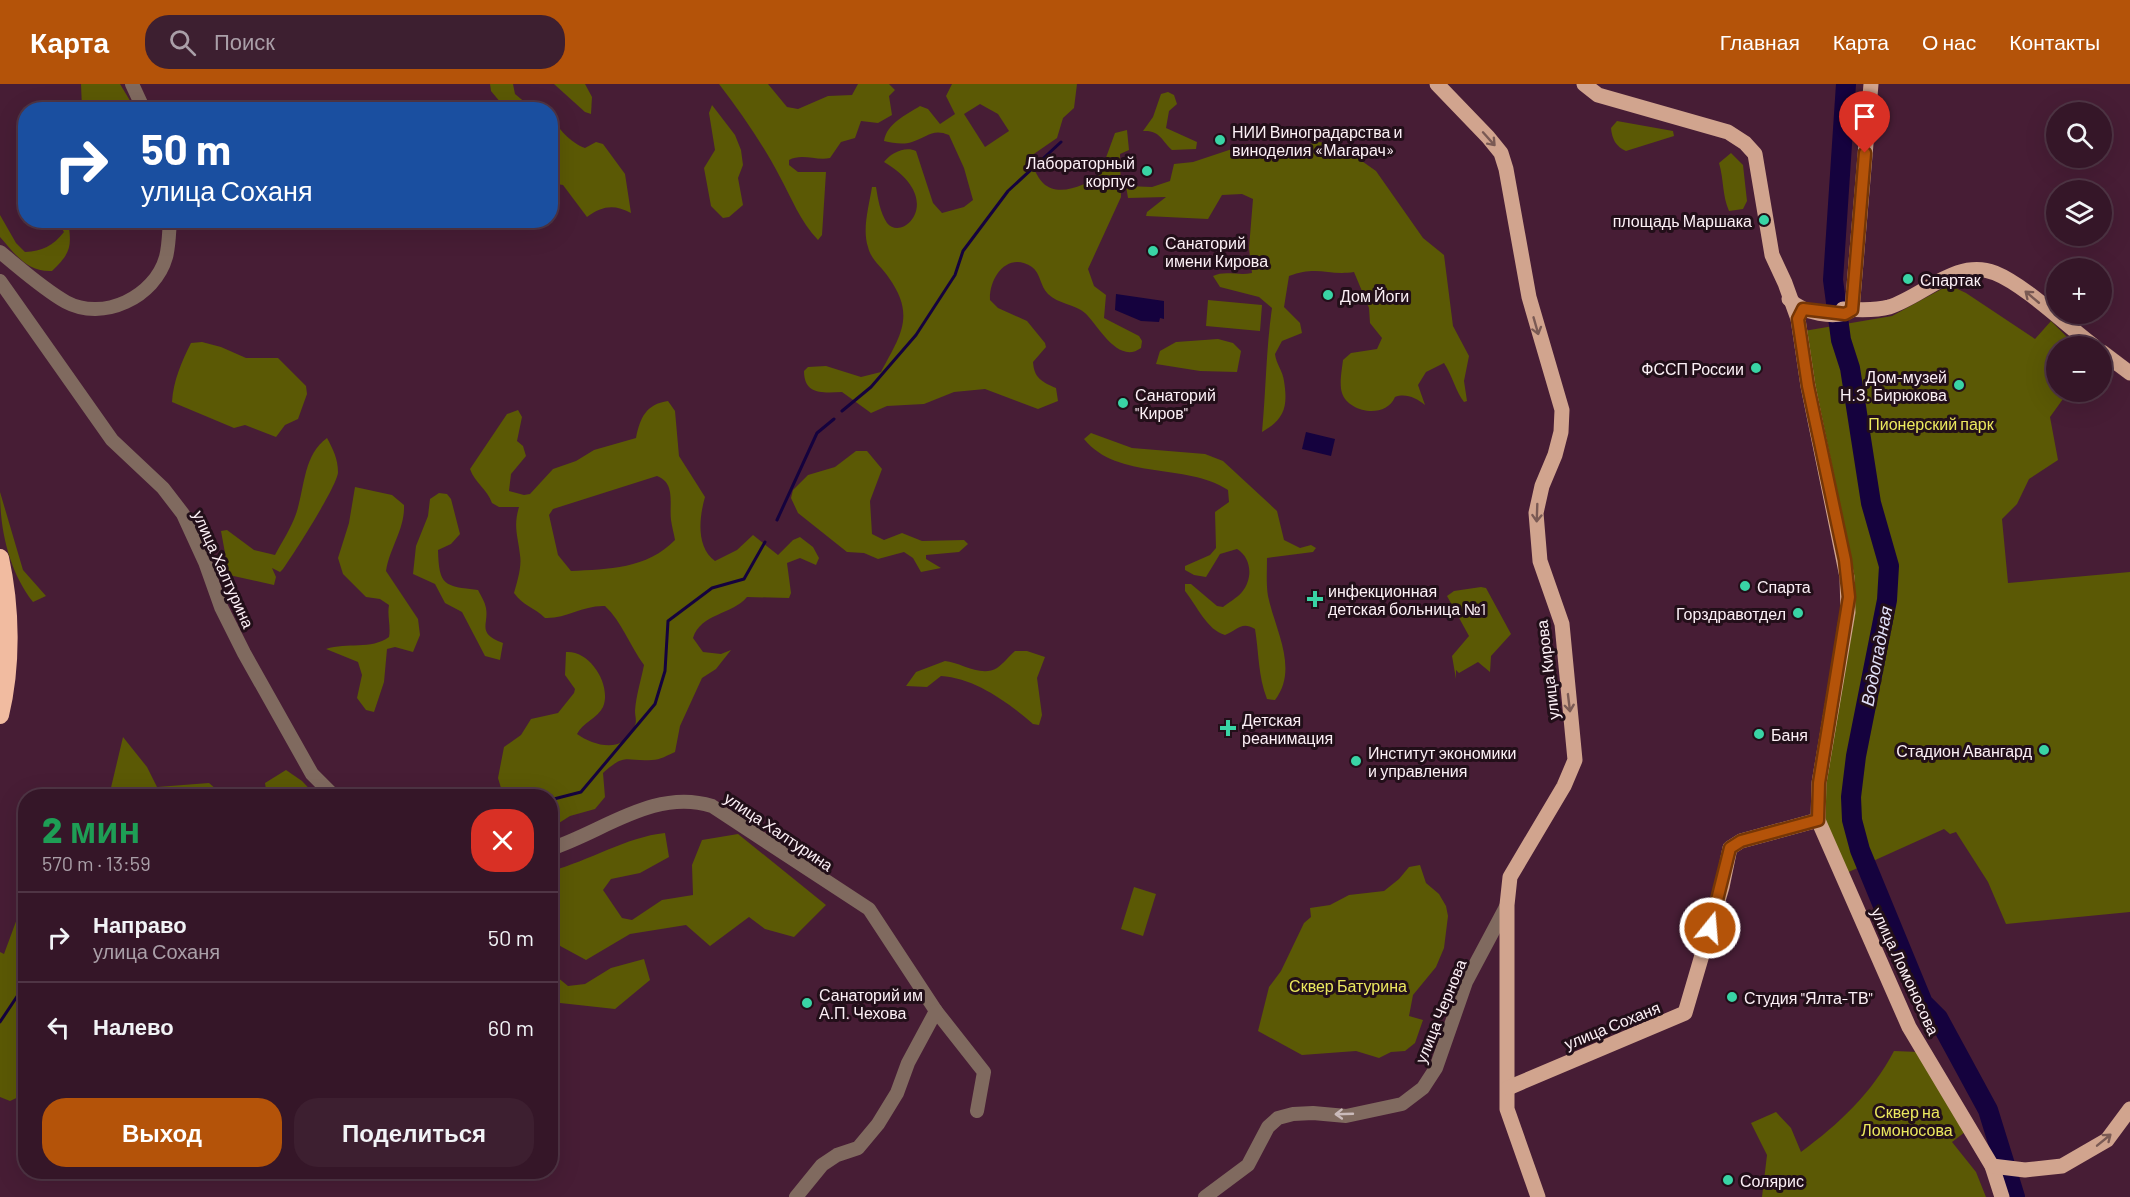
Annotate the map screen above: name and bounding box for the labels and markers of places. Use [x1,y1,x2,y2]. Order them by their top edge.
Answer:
pin [1839,91,1890,153]
place label: НИИ Виноградарства и виноделия «Магарач» [1232,122,1403,159]
marker: НИИ Виноградарства и виноделия «Магарач» [1213,133,1227,147]
place label: Лабораторный корпус [1026,153,1135,190]
marker: Лабораторный корпус [1140,164,1154,178]
place label: площадь Маршака [1613,211,1752,230]
marker: площадь Маршака [1757,213,1771,227]
place label: Санаторий имени Кирова [1165,233,1268,270]
marker: Санаторий имени Кирова [1146,244,1160,258]
place label: Спартак [1920,270,1982,289]
marker: Спартак [1901,272,1915,286]
place label: Дом Йоги [1340,286,1409,305]
marker: Дом Йоги [1321,288,1335,302]
place label: ФССП России [1641,359,1744,378]
marker: ФССП России [1749,361,1763,375]
place label: Дом-музей Н.З. Бирюкова [1840,367,1947,404]
marker: Дом-музей Н.З. Бирюкова [1952,378,1966,392]
place label: Санаторий "Киров" [1135,385,1216,422]
marker: Санаторий "Киров" [1116,396,1130,410]
place label: Спарта [1757,577,1811,596]
marker: Спарта [1738,579,1752,593]
place label: инфекционная детская больница №1 [1328,581,1486,618]
marker: инфекционная детская больница №1 [1306,590,1324,608]
place label: Горздравотдел [1676,604,1786,623]
marker: Горздравотдел [1791,606,1805,620]
place label: Детская реанимация [1242,710,1333,747]
marker: Детская реанимация [1219,719,1237,737]
place label: Баня [1771,725,1808,744]
marker: Баня [1752,727,1766,741]
place label: Стадион Авангард [1896,741,2033,760]
place label: Институт экономики и управления [1368,743,1517,780]
marker: Стадион Авангард [2037,743,2051,757]
marker: Институт экономики и управления [1349,754,1363,768]
place label: Санаторий им А.П. Чехова [819,985,923,1022]
place label: Студия "Ялта-ТВ" [1744,988,1873,1007]
marker: Студия "Ялта-ТВ" [1725,990,1739,1004]
marker: Санаторий им А.П. Чехова [800,996,814,1010]
place label: Солярис [1740,1171,1804,1190]
marker: Солярис [1721,1173,1735,1187]

